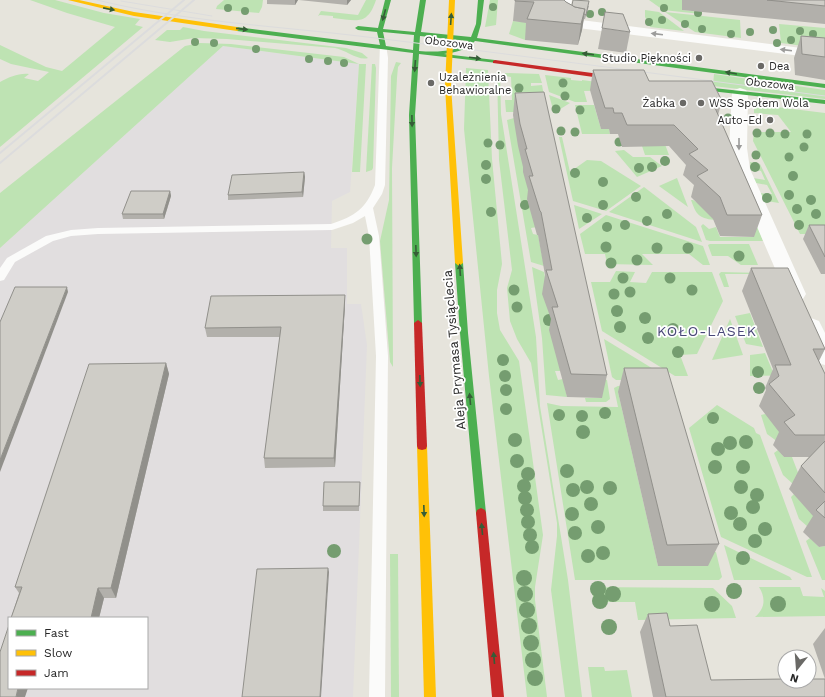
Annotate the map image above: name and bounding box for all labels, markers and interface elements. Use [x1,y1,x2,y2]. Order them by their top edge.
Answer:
one-way arrow [103,6,116,12]
one-way arrow [381,9,387,21]
one-way arrow [448,13,455,25]
one-way arrow [235,26,248,33]
one-way arrow [651,30,663,37]
street label: Obozowa [424,34,474,52]
one-way arrow [780,47,792,53]
one-way arrow [582,51,594,57]
place label: Studio Piękności [602,52,691,65]
marker: Studio Piękności [694,53,704,63]
one-way arrow [469,55,482,61]
one-way arrow [412,60,419,73]
place label: Dea [769,60,790,73]
marker: Dea [756,61,766,71]
one-way arrow [725,70,737,76]
place label: Uzależnienia Behawioralne [439,71,511,97]
street label: Obozowa [745,75,795,93]
marker: Uzależnienia Behawioralne [426,78,436,88]
place label: Żabka [643,96,675,110]
place label: WSS Społem Wola [709,97,809,110]
marker: Żabka [678,98,688,108]
marker: WSS Społem Wola [696,98,706,108]
place label: Auto-Ed [718,114,762,127]
one-way arrow [409,115,415,128]
marker: Auto-Ed [765,115,775,125]
one-way arrow [736,138,742,151]
one-way arrow [413,245,419,258]
one-way arrow [457,263,463,276]
street label: Aleja Prymasa Tysiąclecia [439,269,468,431]
district label: KOŁO-LASEK [657,323,757,339]
one-way arrow [417,375,424,387]
one-way arrow [467,393,474,405]
one-way arrow [421,505,428,517]
one-way arrow [479,523,486,535]
legend [8,617,148,689]
text: Fast [44,626,69,640]
text: Slow [44,646,72,660]
north arrow [777,649,817,689]
one-way arrow [491,652,498,664]
text: Jam [44,666,69,680]
text: N [788,671,800,685]

